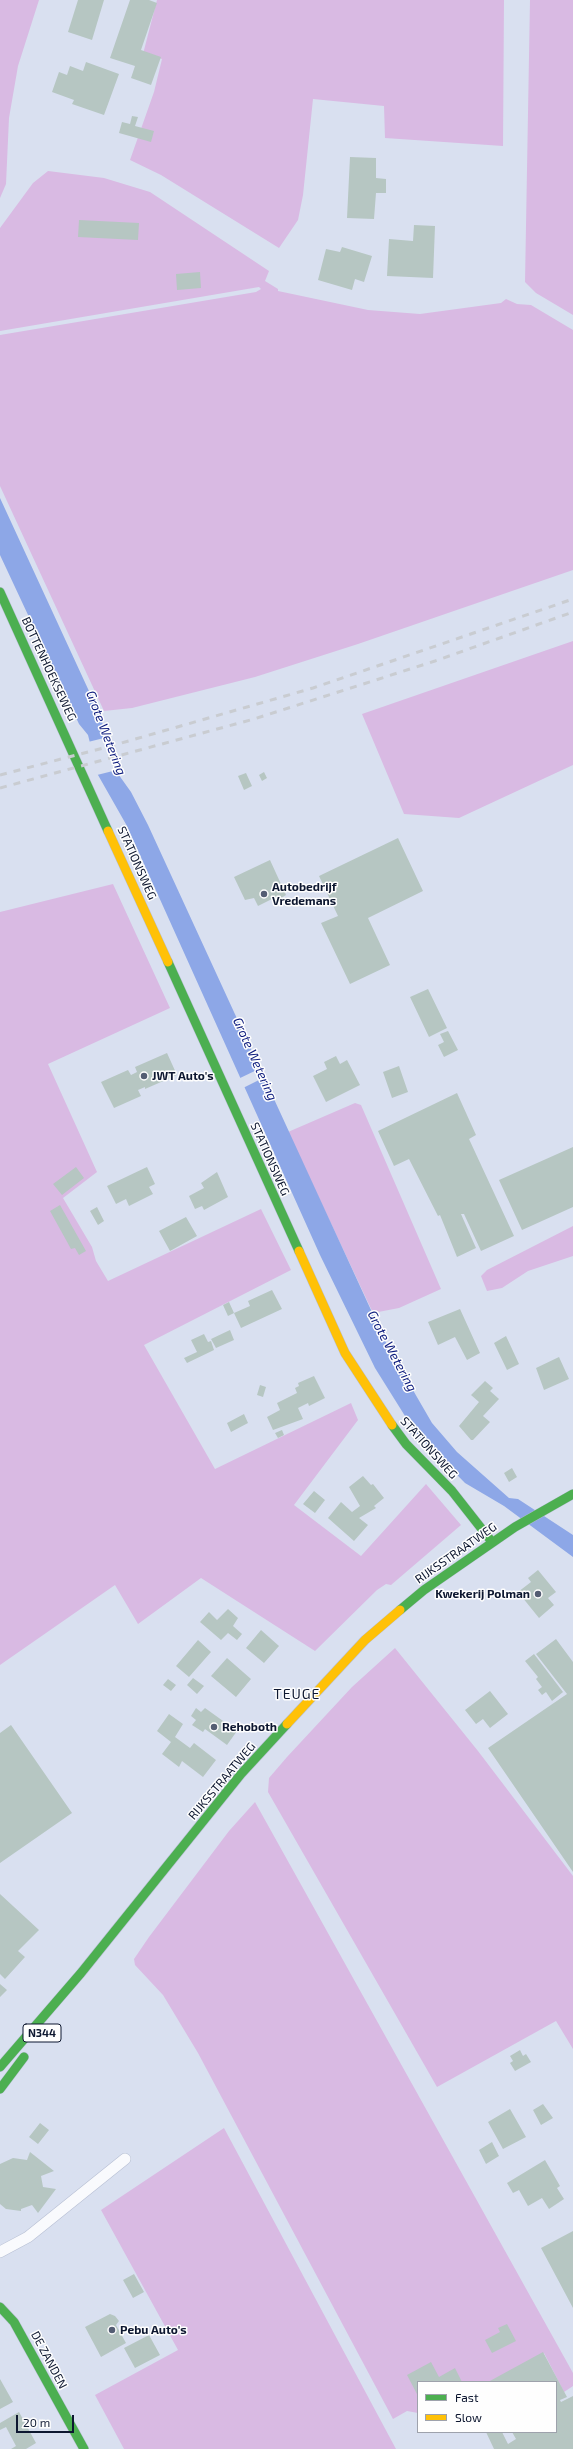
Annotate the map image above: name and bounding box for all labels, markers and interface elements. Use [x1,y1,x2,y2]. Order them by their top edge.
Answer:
street label: BOTTENHOEKSEWEG [19,615,79,723]
water label: Grote Wetering [83,688,129,778]
street label: STATIONSWEG [114,824,160,902]
place label: Autobedrijf Vredemans [272,880,337,908]
marker: Autobedrijf Vredemans [259,889,269,899]
water label: Grote Wetering [230,1015,280,1103]
place label: JWT Auto's [152,1069,214,1083]
marker: JWT Auto's [139,1071,149,1081]
street label: STATIONSWEG [247,1120,293,1198]
water label: Grote Wetering [364,1308,420,1394]
street label: STATIONSWEG [397,1414,461,1482]
street label: RIJKSSTRAATWEG [412,1519,500,1587]
place label: Kwekerij Polman [435,1587,530,1601]
marker: Kwekerij Polman [533,1589,543,1599]
district label: TEUGE [274,1686,320,1702]
place label: Rehoboth [222,1720,277,1734]
marker: Rehoboth [209,1722,219,1732]
street label: RIJKSSTRAATWEG [186,1739,258,1823]
road number: N344 [23,2024,61,2042]
place label: Pebu Auto's [120,2323,187,2337]
marker: Pebu Auto's [107,2325,117,2335]
street label: DE ZANDEN [28,2329,70,2391]
legend [417,2381,557,2433]
text: Fast [455,2390,478,2404]
scale bar [18,2407,76,2433]
text: Slow [455,2410,482,2424]
text: 20 m [23,2415,50,2429]

